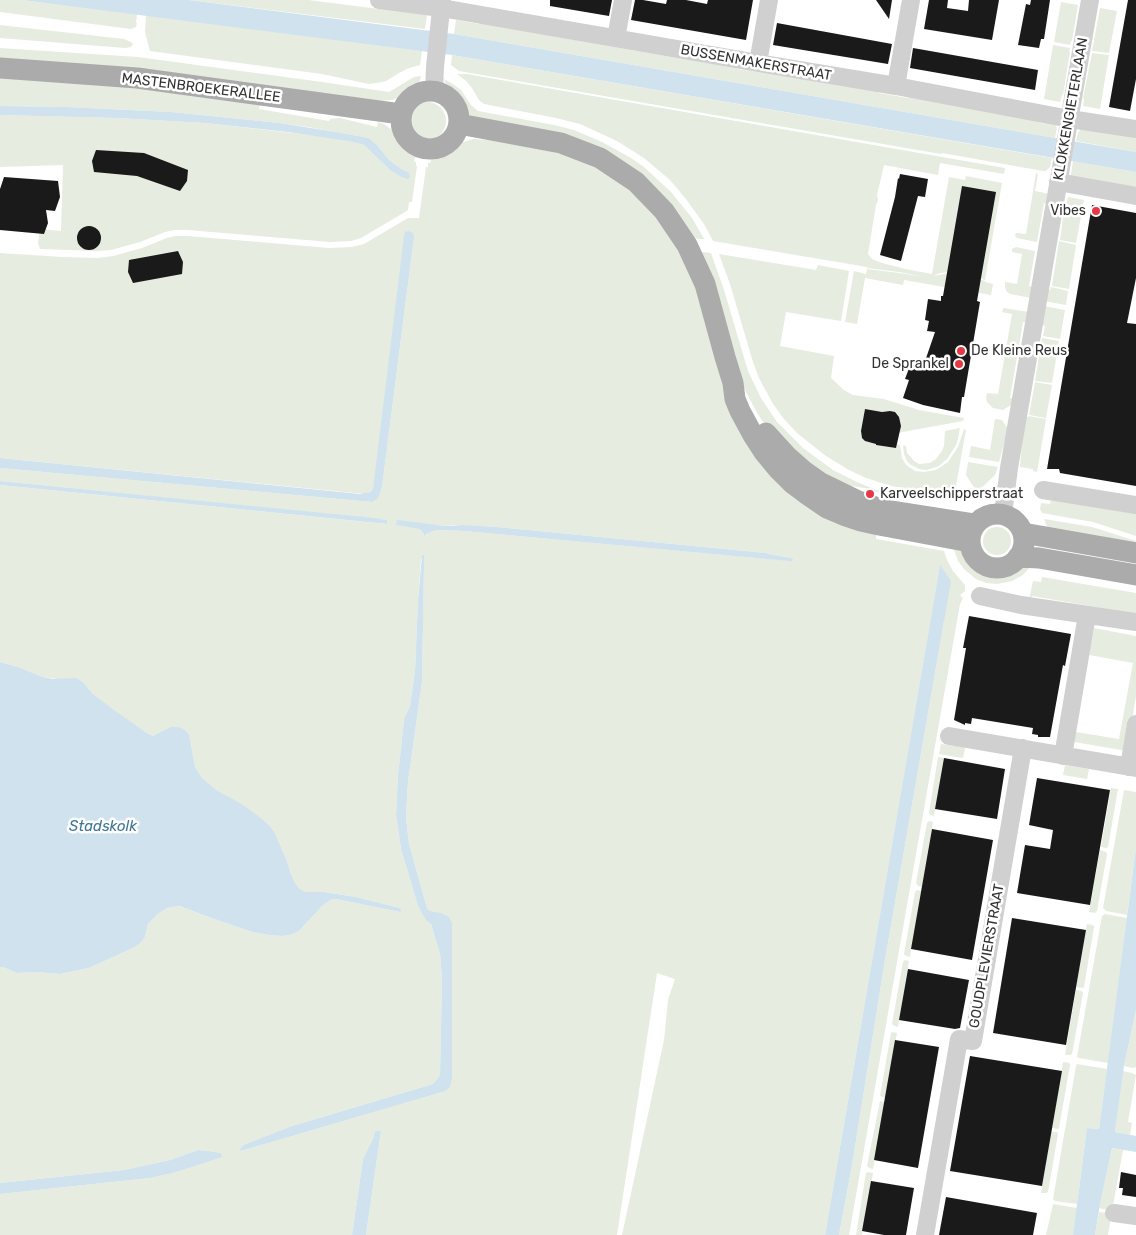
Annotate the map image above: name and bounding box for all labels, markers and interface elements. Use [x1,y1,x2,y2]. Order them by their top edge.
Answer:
street label: KLOKKENGIETERLAAN [1050,36,1092,182]
street label: BUSSENMAKERSTRAAT [679,41,833,85]
street label: MASTENBROEKERALLEE [121,70,281,106]
place label: Vibes [1050,203,1086,219]
marker: Vibes [1090,205,1102,217]
place label: De Kleine Reus [971,343,1067,359]
marker: De Kleine Reus [955,345,967,357]
place label: De Sprankel [871,356,949,372]
marker: De Sprankel [953,358,965,370]
place label: Karveelschipperstraat [880,486,1023,502]
marker: Karveelschipperstraat [864,488,876,500]
water label: Stadskolk [69,818,137,836]
street label: GOUDPLEVIERSTRAAT [966,883,1008,1029]

